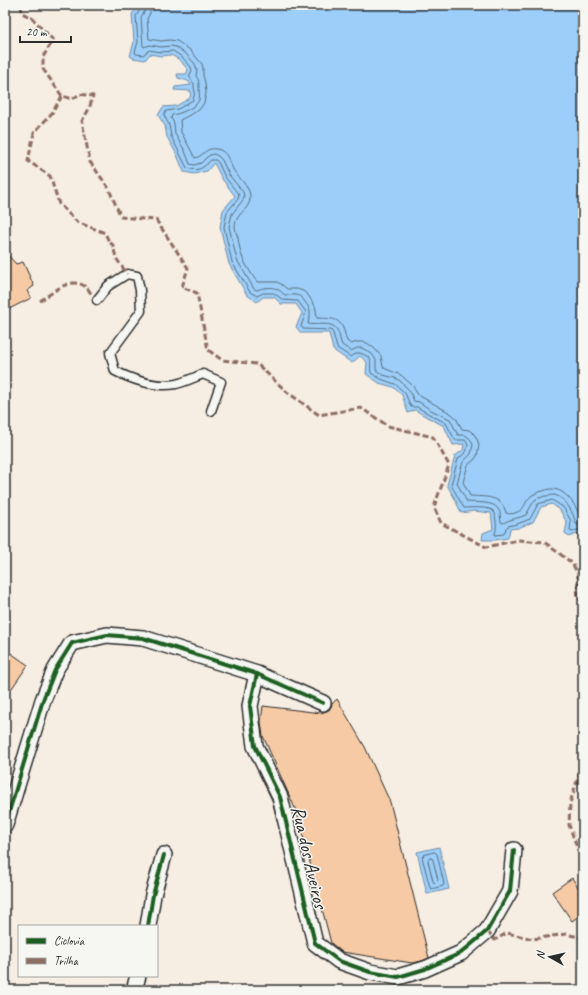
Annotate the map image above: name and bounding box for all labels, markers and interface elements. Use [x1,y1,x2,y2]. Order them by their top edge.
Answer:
scale bar [20,18,71,44]
text: 20 m [26,24,48,40]
street label: Rua dos Aveiros [286,803,334,913]
legend [18,925,158,977]
text: Ciclovia [54,933,85,949]
north arrow [530,937,570,977]
text: N [533,949,548,960]
text: Trilha [54,953,79,969]

